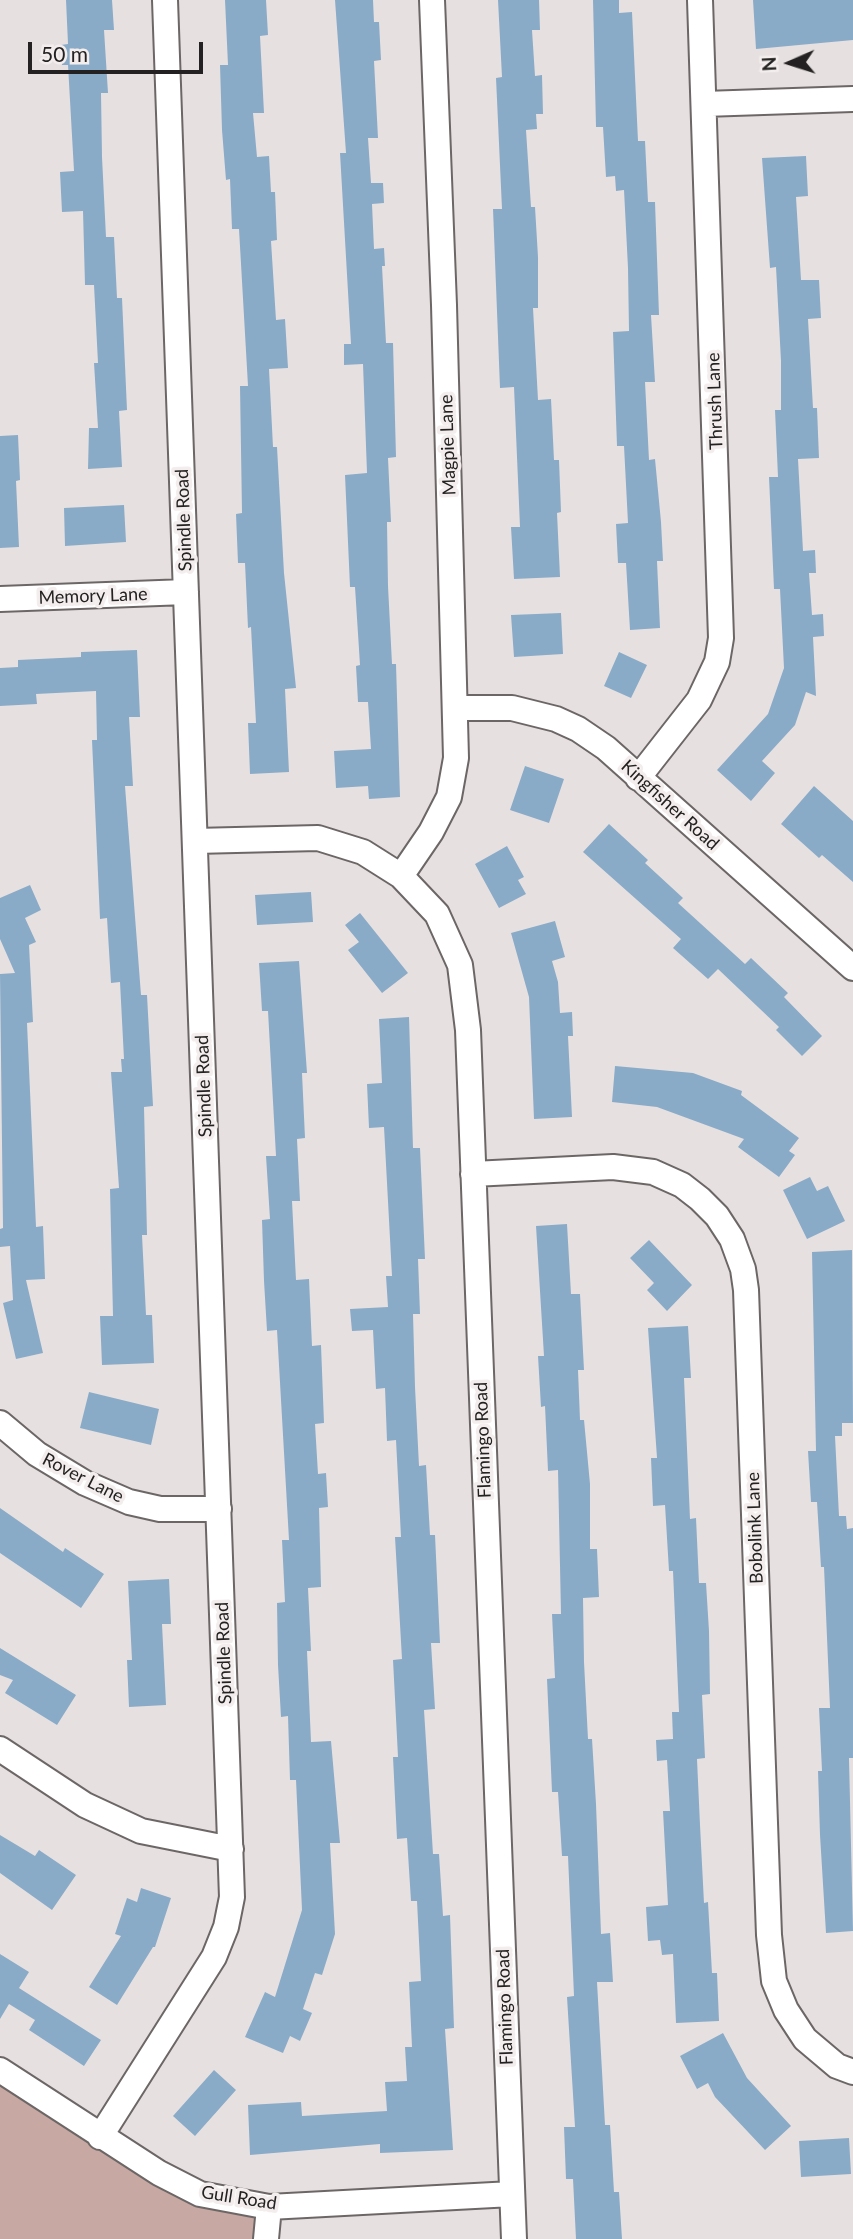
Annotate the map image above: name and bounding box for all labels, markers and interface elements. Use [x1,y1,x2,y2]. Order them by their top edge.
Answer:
scale bar [32,28,206,72]
north arrow [755,28,825,98]
text: 50 m [41,41,88,66]
text: N [757,56,780,72]
street label: Thrush Lane [703,352,727,450]
street label: Magpie Lane [435,394,461,496]
street label: Spindle Road [171,468,197,572]
street label: Memory Lane [38,583,148,609]
street label: Kingfisher Road [617,755,723,855]
street label: Spindle Road [191,1034,217,1138]
street label: Flamingo Road [470,1381,496,1499]
street label: Rover Lane [39,1448,127,1508]
street label: Bobolink Lane [742,1472,768,1584]
street label: Spindle Road [211,1601,237,1705]
street label: Flamingo Road [492,1948,518,2066]
street label: Gull Road [200,2181,278,2215]

